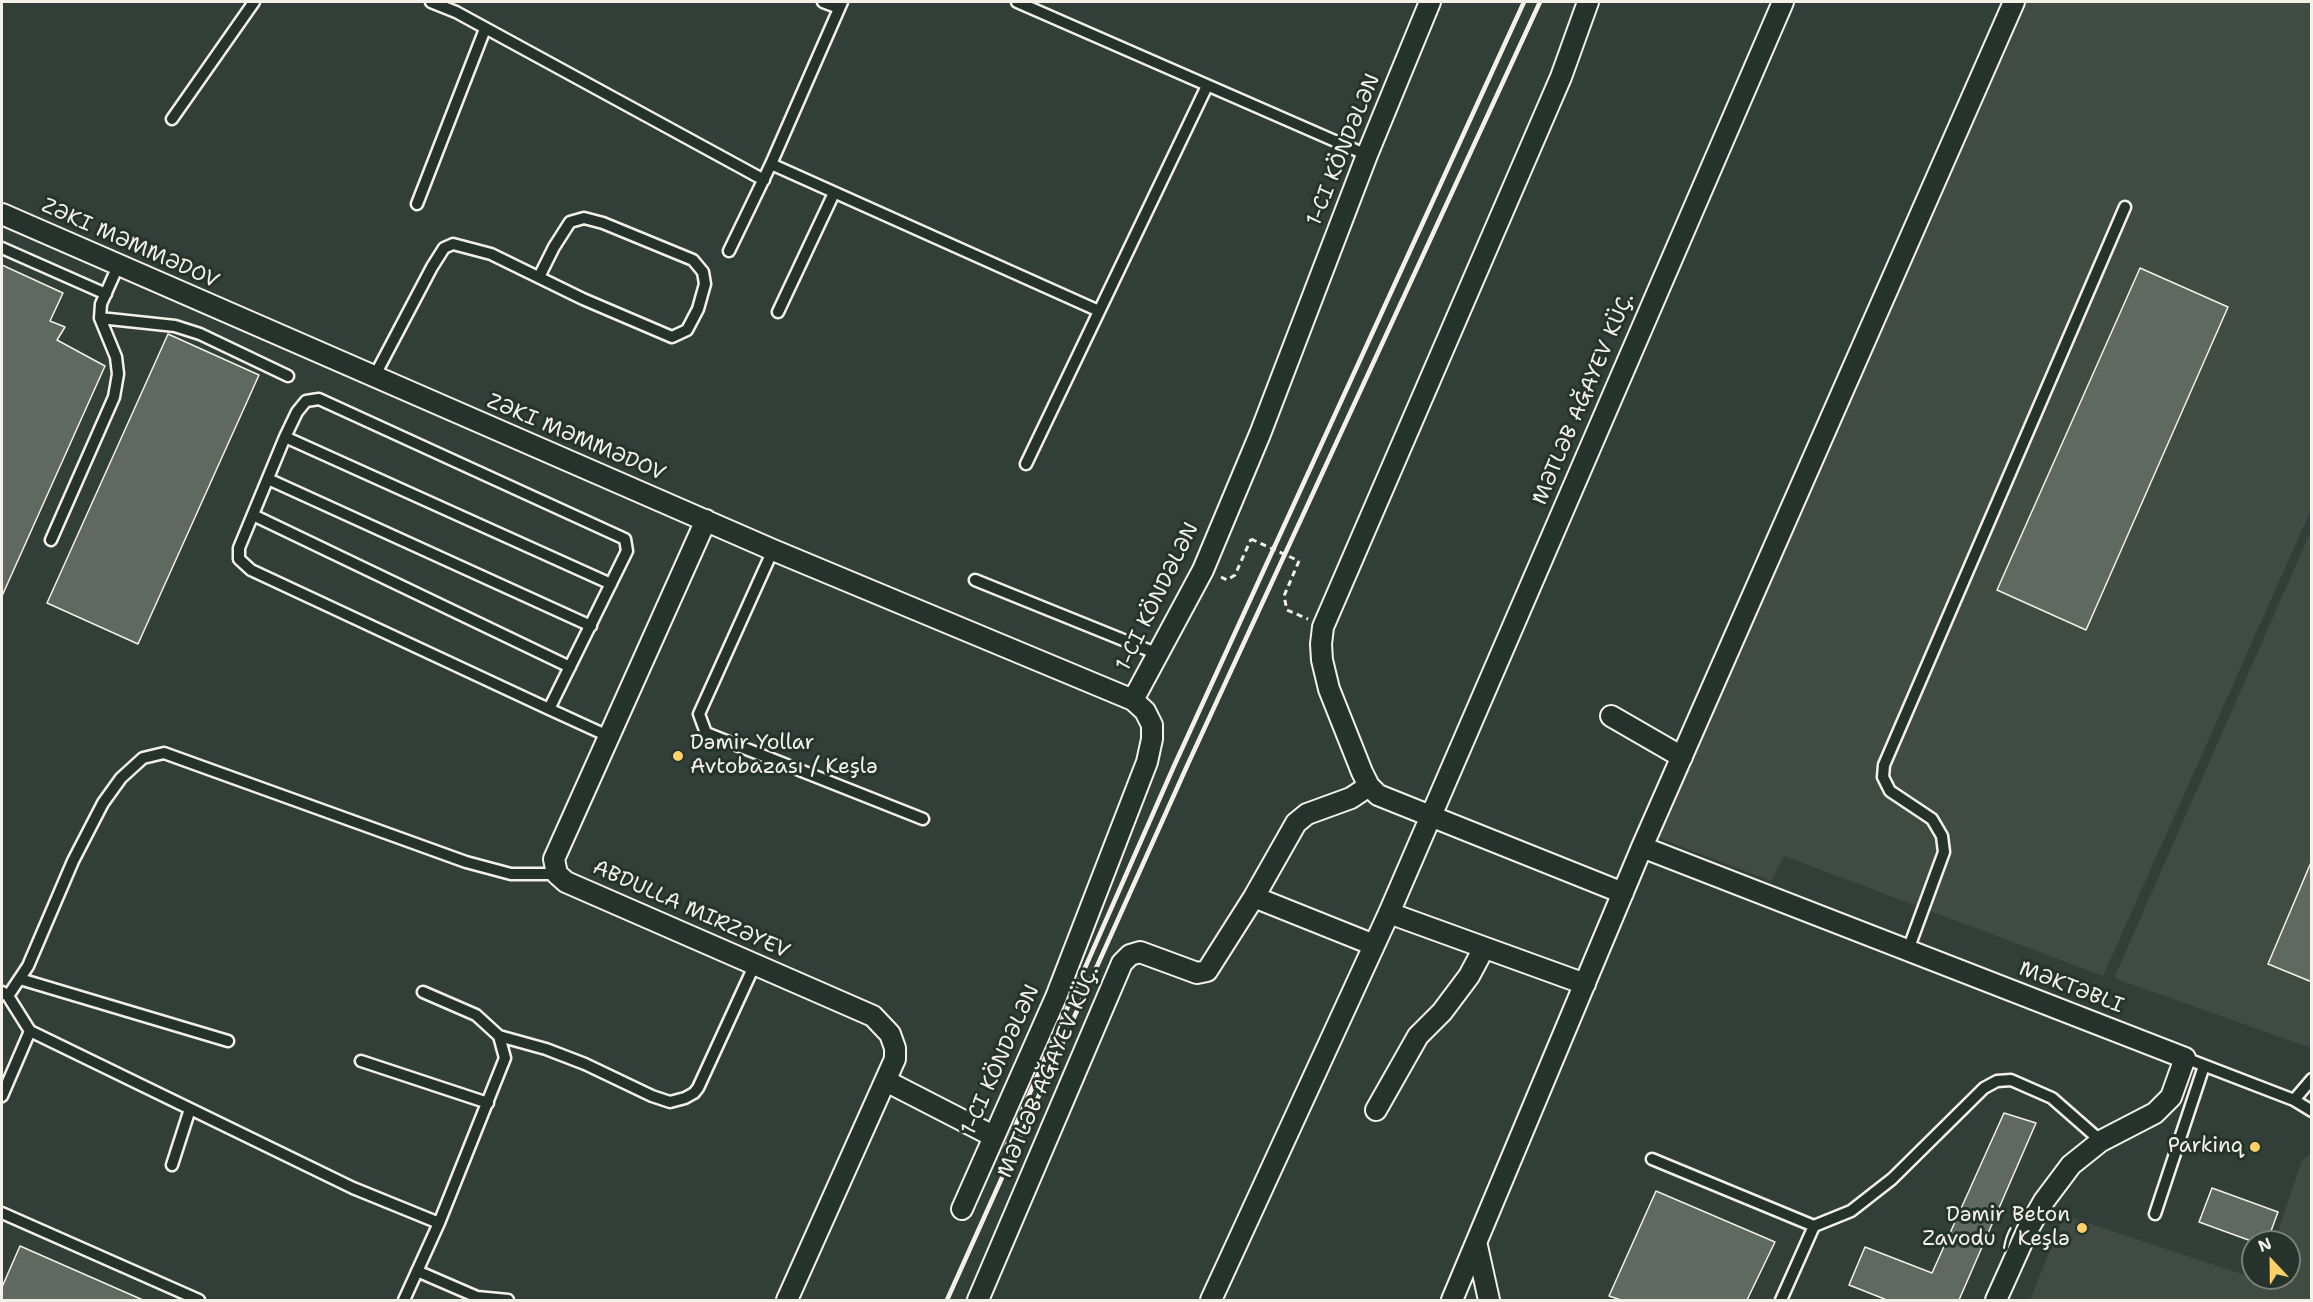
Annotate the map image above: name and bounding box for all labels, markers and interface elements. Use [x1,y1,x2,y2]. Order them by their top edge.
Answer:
street label: 1-CI KÖNDƏLƏN [1302,70,1386,230]
street label: ZƏKI MƏMMƏDOV [37,194,223,294]
street label: MƏTLƏB AĞAYEV KÜÇ. [1528,289,1640,509]
street label: ZƏKI MƏMMƏDOV [483,389,669,487]
street label: 1-CI KÖNDƏLƏN [1111,519,1205,675]
place label: Dəmir Yollar Avtobazası / Keşlə [690,731,878,781]
marker: Dəmir Yollar Avtobazası / Keşlə [671,749,685,763]
street label: ABDULLA MIRZƏYEV [589,855,793,965]
street label: MƏKTƏBLI [2015,957,2127,1019]
street label: MƏTLƏB AĞAYEV KÜÇ. [993,962,1105,1182]
street label: 1-CI KÖNDƏLƏN [957,981,1045,1139]
place label: Parkinq [2168,1134,2243,1160]
marker: Parkinq [2248,1140,2262,1154]
place label: Dəmir Beton Zavodu / Keşlə [1922,1203,2070,1253]
marker: Dəmir Beton Zavodu / Keşlə [2075,1221,2089,1235]
north arrow [2241,1230,2301,1290]
text: N [2255,1233,2275,1257]

